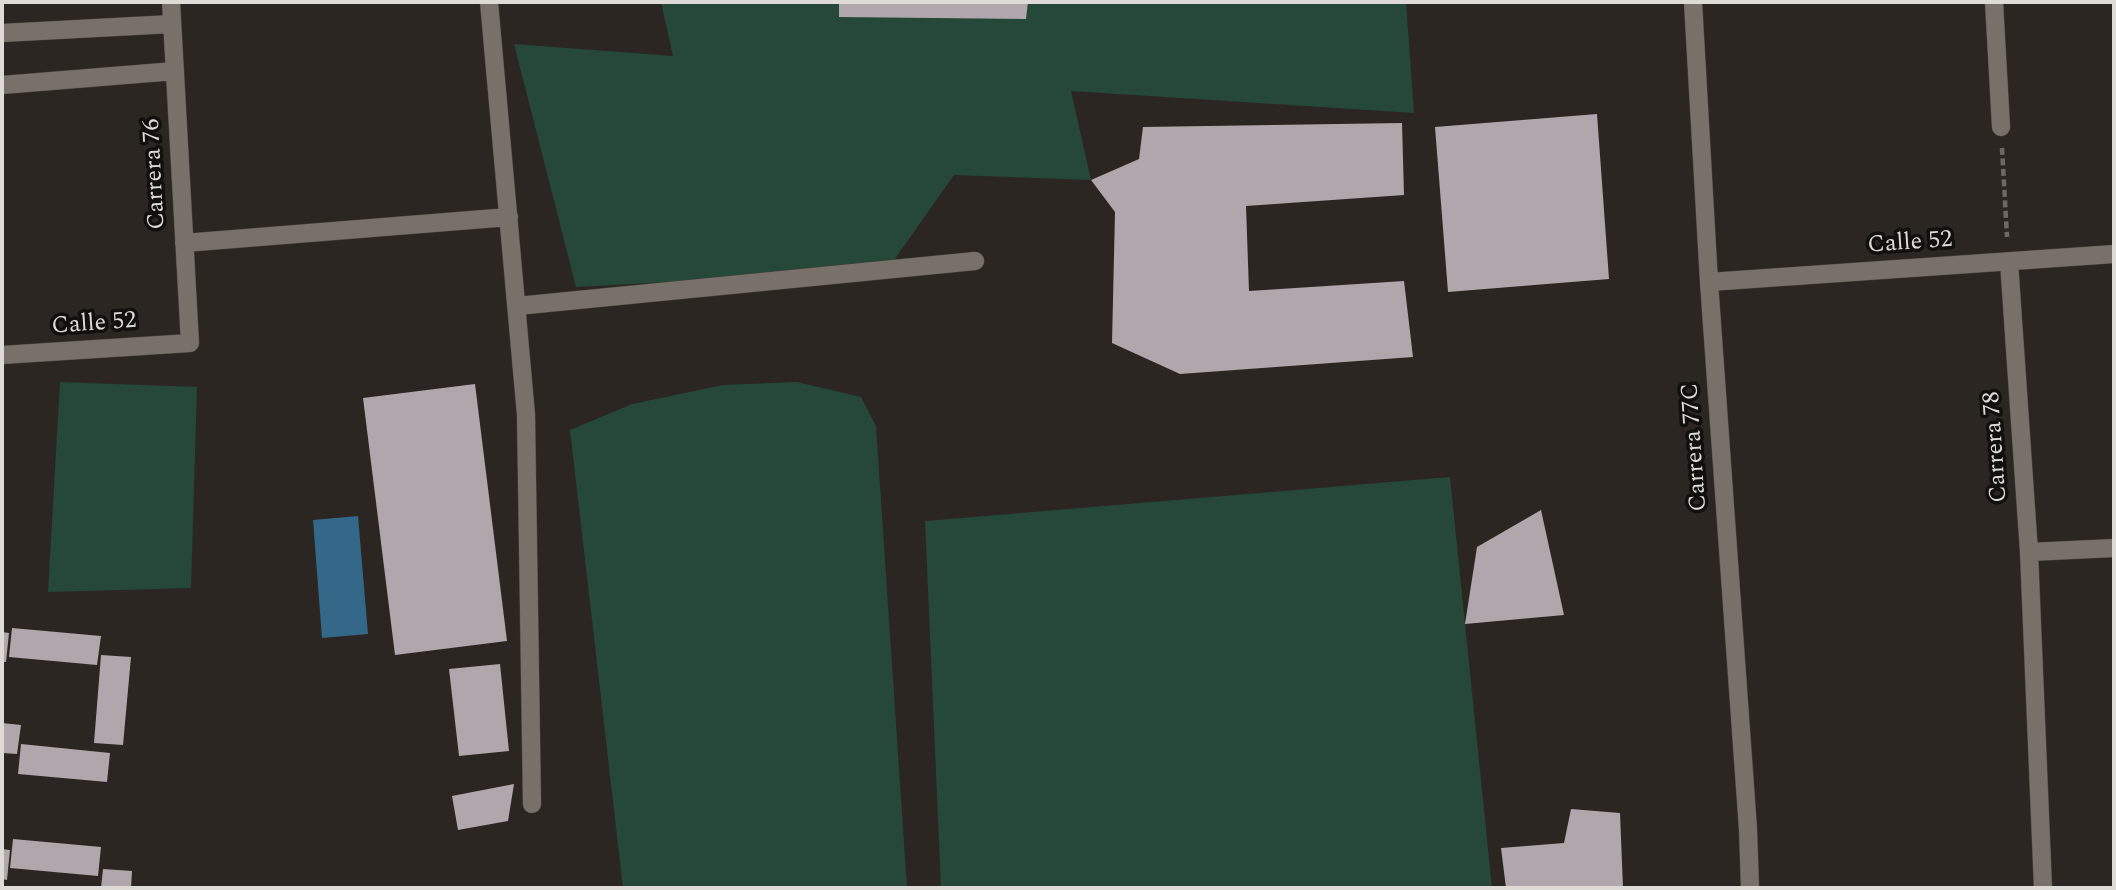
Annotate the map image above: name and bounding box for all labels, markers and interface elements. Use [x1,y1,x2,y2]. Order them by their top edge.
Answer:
street label: Carrera 76 [139,118,173,230]
street label: Calle 52 [1867,227,1953,261]
street label: Calle 52 [51,308,137,342]
street label: Carrera 77C [1677,382,1715,512]
street label: Carrera 78 [1979,390,2015,504]

